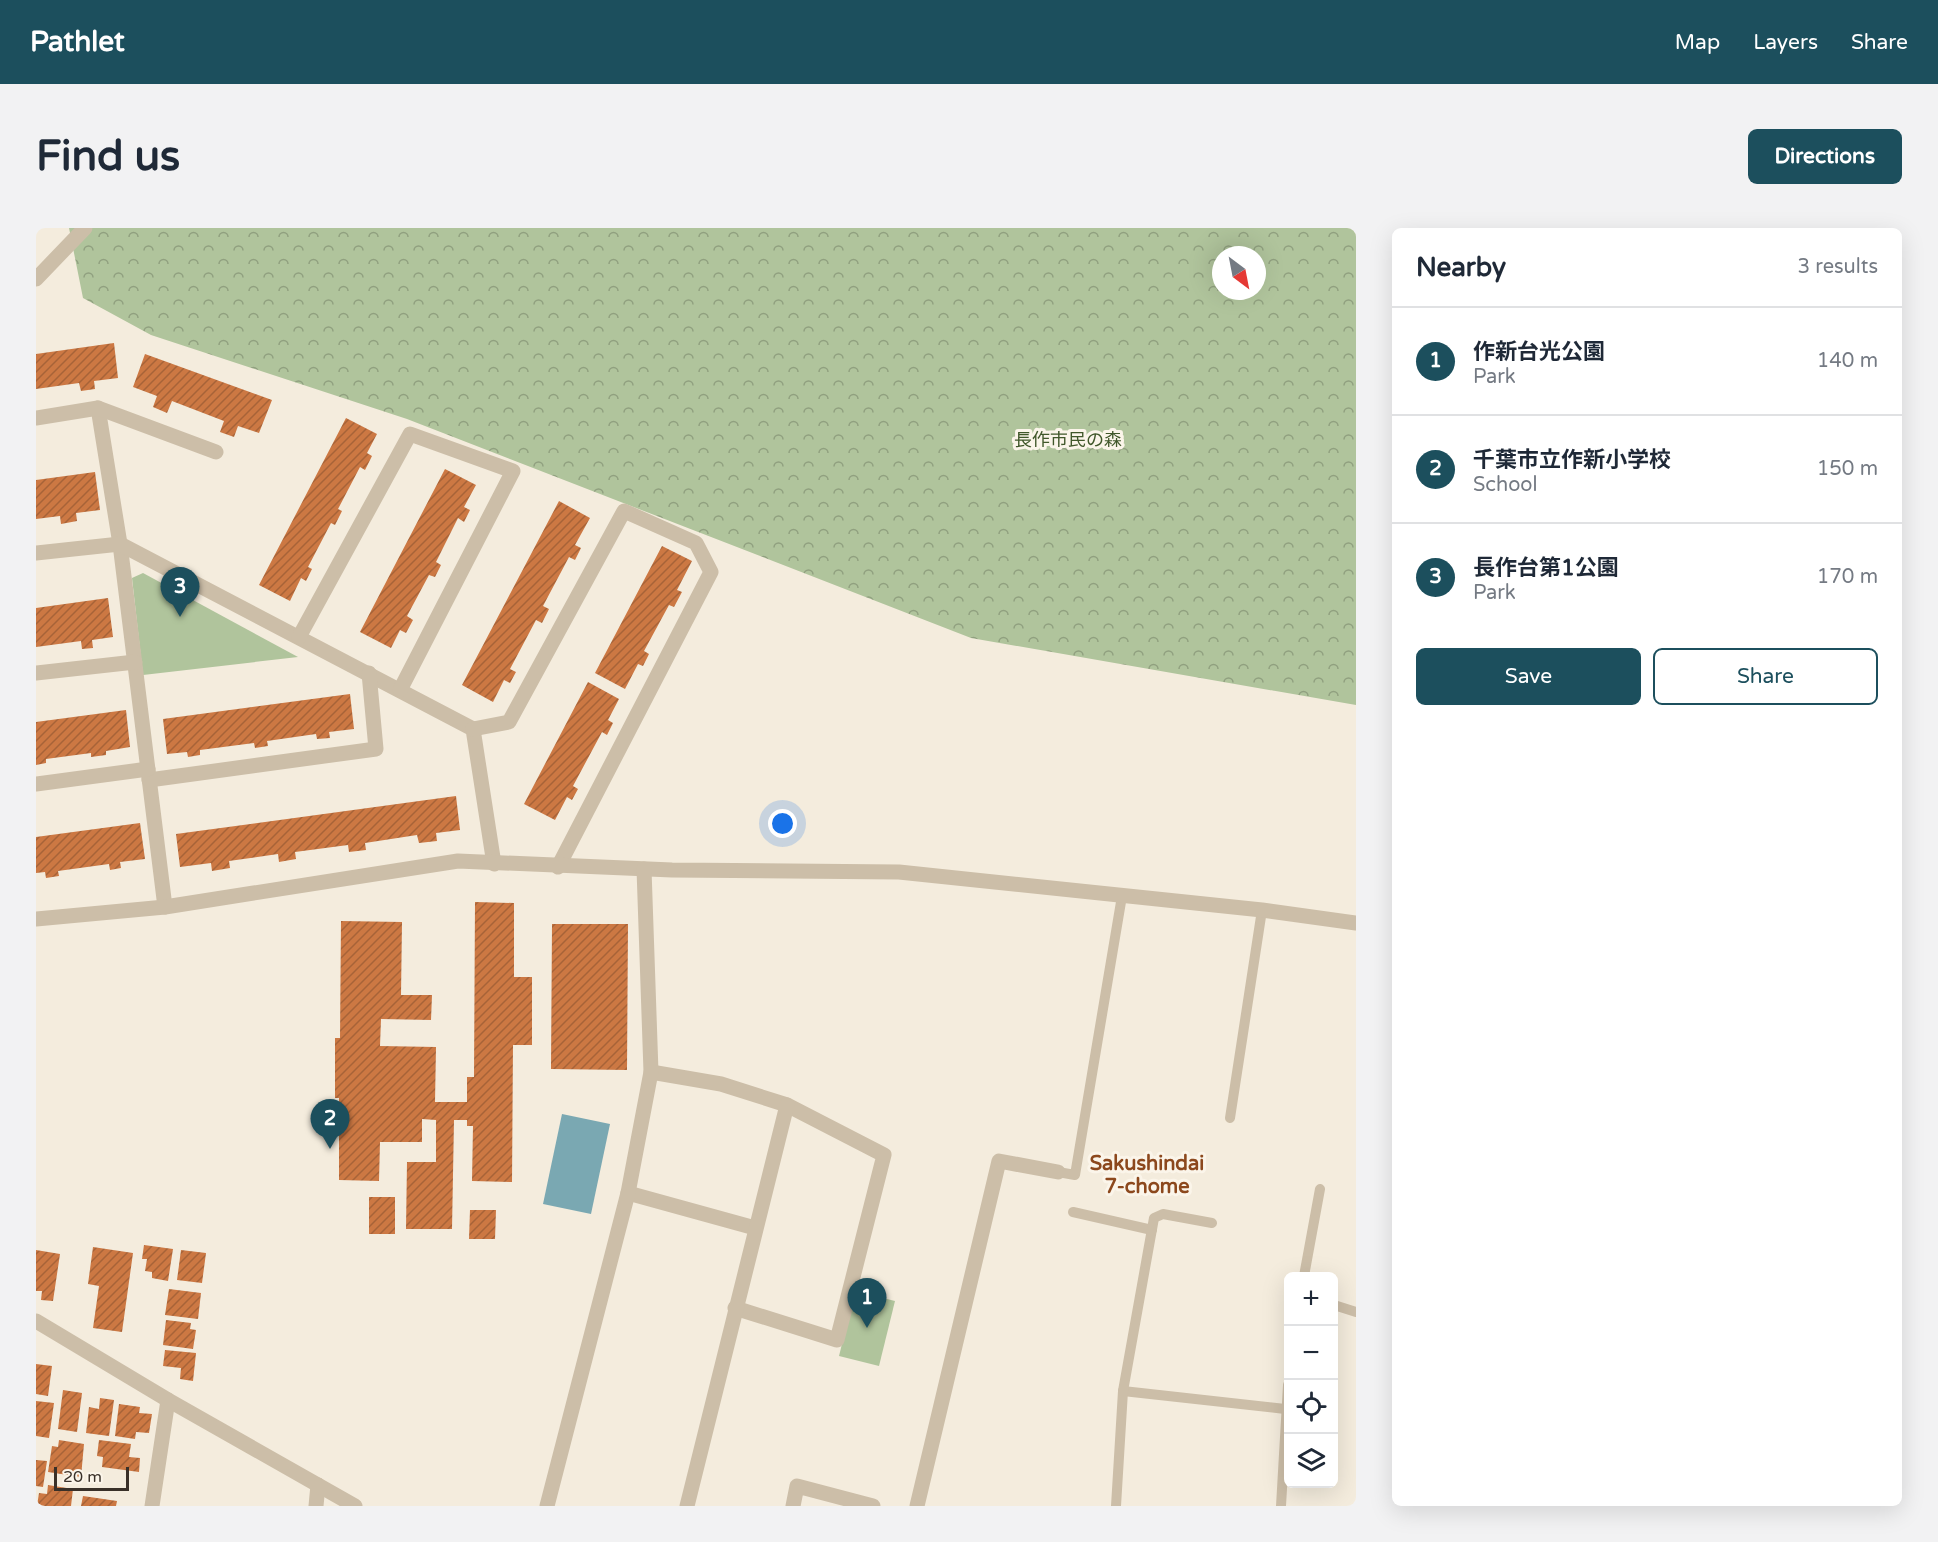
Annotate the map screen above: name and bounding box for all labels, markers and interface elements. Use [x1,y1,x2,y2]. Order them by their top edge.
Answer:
text: Pathlet [30,25,125,59]
text: Map [1675,30,1720,55]
text: Layers [1753,30,1818,55]
text: Share [1851,30,1908,55]
button: Directions [1748,129,1902,184]
text: Find us [36,131,180,182]
north arrow [1212,246,1266,300]
text: Nearby [1416,252,1506,283]
text: 3 results [1798,255,1878,279]
text: 作新台光公園 [1473,339,1605,365]
text: 1 [1429,349,1442,373]
text: 140 m [1817,349,1878,373]
text: Park [1473,365,1516,389]
park label: 長作市民の森 [1014,429,1122,451]
text: 千葉市立作新小学校 [1473,447,1671,473]
text: 2 [1429,457,1442,481]
text: 150 m [1817,457,1878,481]
text: School [1473,473,1537,497]
text: 長作台第1公園 [1473,555,1619,581]
text: 3 [1429,565,1442,589]
text: 170 m [1817,565,1878,589]
pin: 3 [160,568,200,617]
text: Park [1473,581,1516,605]
button: Save [1416,648,1641,705]
button: Share [1653,648,1878,705]
your location [768,809,797,838]
pin: 2 [310,1100,350,1149]
district label: Sakushindai 7-chome [1090,1152,1204,1199]
map controls [1284,1272,1338,1488]
button: + [1284,1272,1338,1326]
pin: 1 [848,1278,886,1328]
button: − [1284,1326,1338,1380]
button: locate [1284,1380,1338,1434]
button: layers [1284,1434,1338,1488]
scale bar [54,1464,129,1492]
text: 20 m [63,1467,102,1487]

